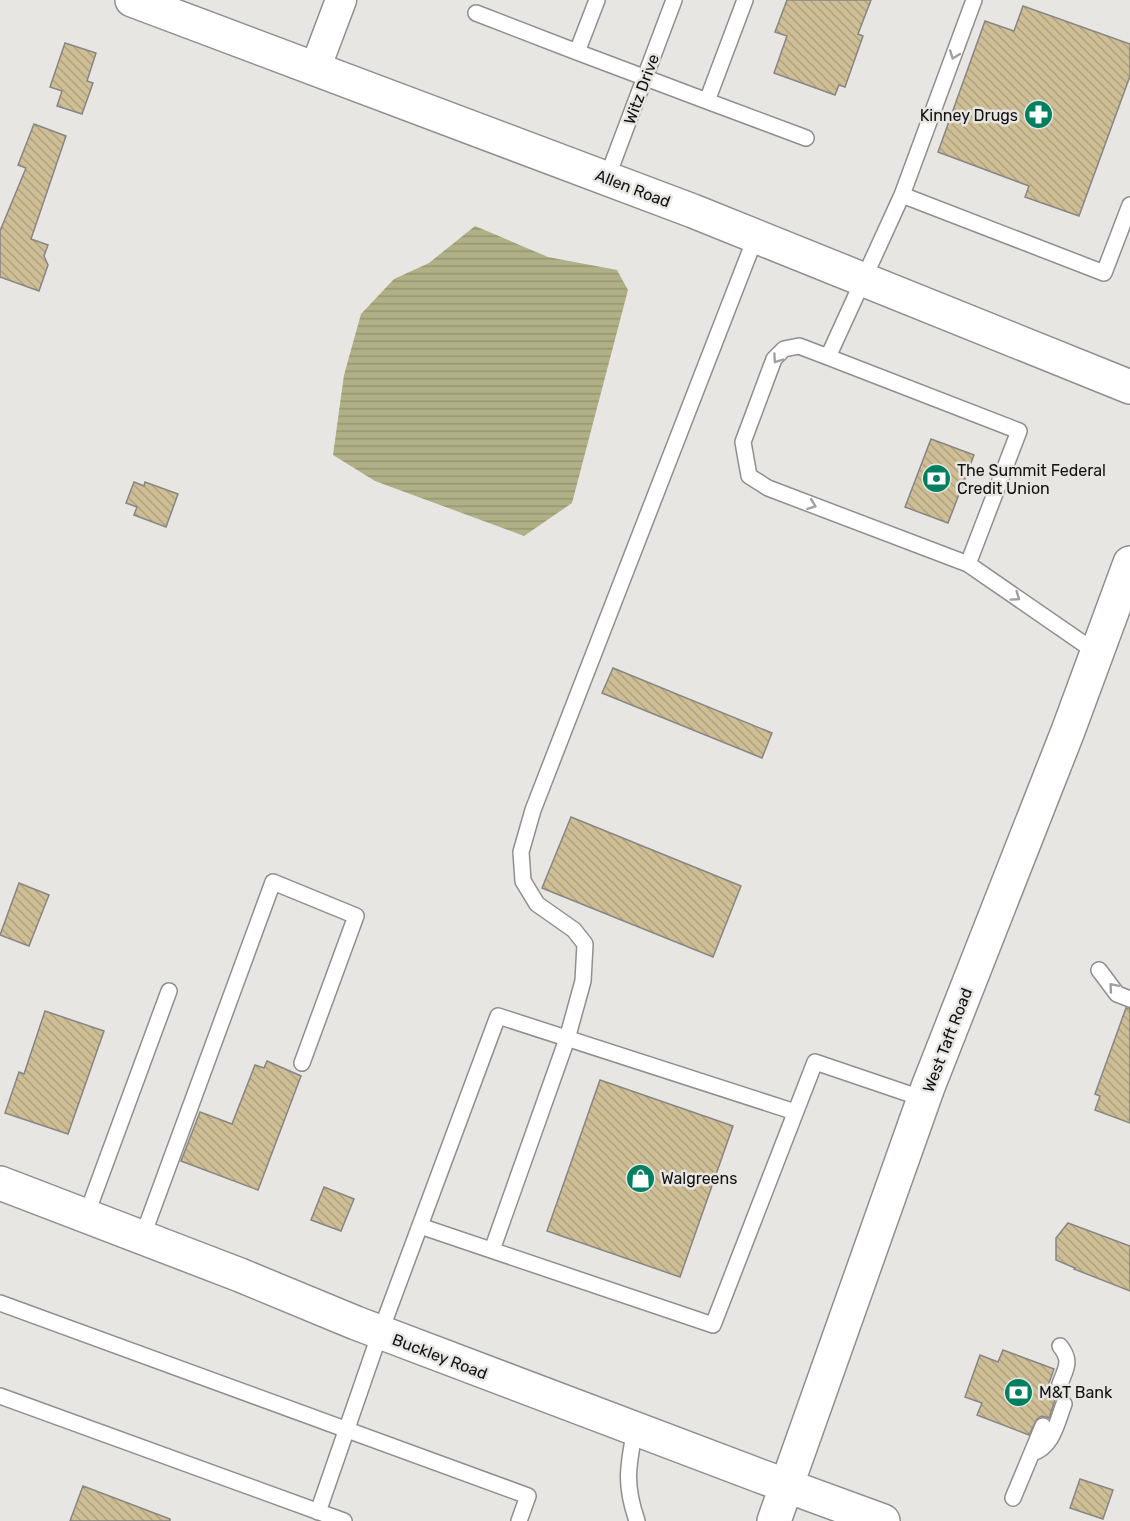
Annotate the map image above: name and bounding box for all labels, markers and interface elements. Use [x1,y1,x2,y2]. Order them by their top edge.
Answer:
one-way arrow [948,49,961,60]
street label: Witz Drive [620,51,663,127]
pharmacy icon: Kinney Drugs [1023,99,1055,131]
place label: Kinney Drugs [920,106,1018,125]
street label: Allen Road [593,165,673,211]
one-way arrow [773,352,784,363]
place label: The Summit Federal Credit Union [957,461,1106,498]
bank icon: The Summit Federal Credit Union [920,463,952,495]
one-way arrow [806,498,817,510]
one-way arrow [1010,590,1021,601]
one-way arrow [1109,983,1120,994]
street label: West Taft Road [919,985,976,1095]
shop icon: Walgreens [624,1162,656,1194]
place label: Walgreens [661,1169,737,1188]
street label: Buckley Road [390,1330,490,1383]
bank icon: M&T Bank [1002,1376,1034,1408]
place label: M&T Bank [1039,1383,1113,1402]

